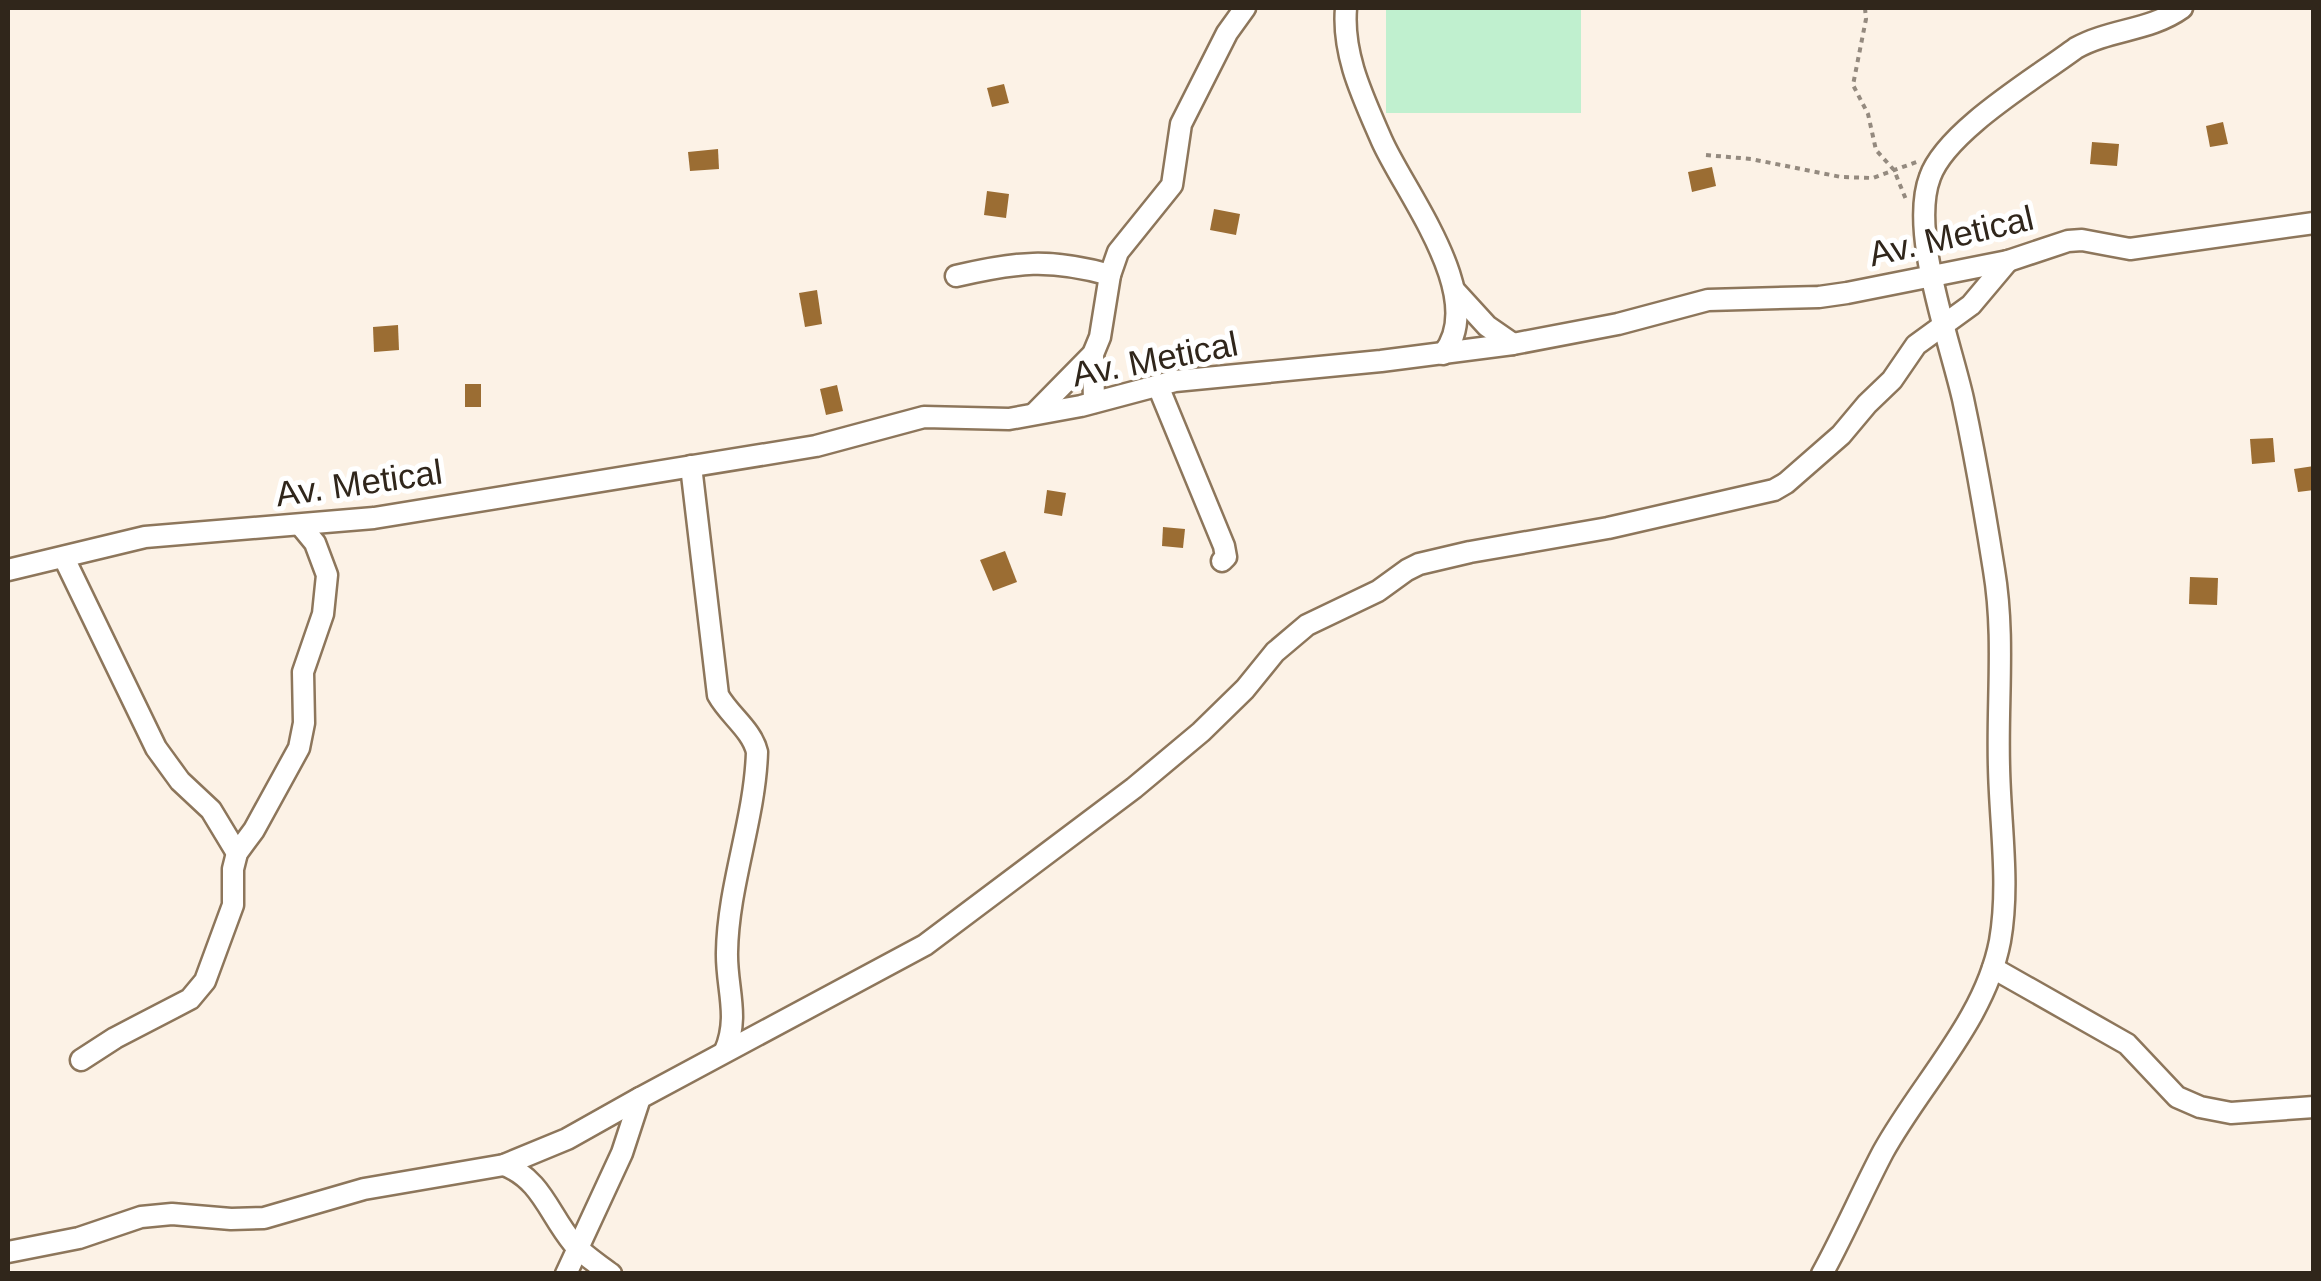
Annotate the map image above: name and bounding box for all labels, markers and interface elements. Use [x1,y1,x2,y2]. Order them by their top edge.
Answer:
street label: Av. Metical [1865,198,2037,273]
street label: Av. Metical [1069,323,1241,394]
street label: Av. Metical [273,452,445,514]

